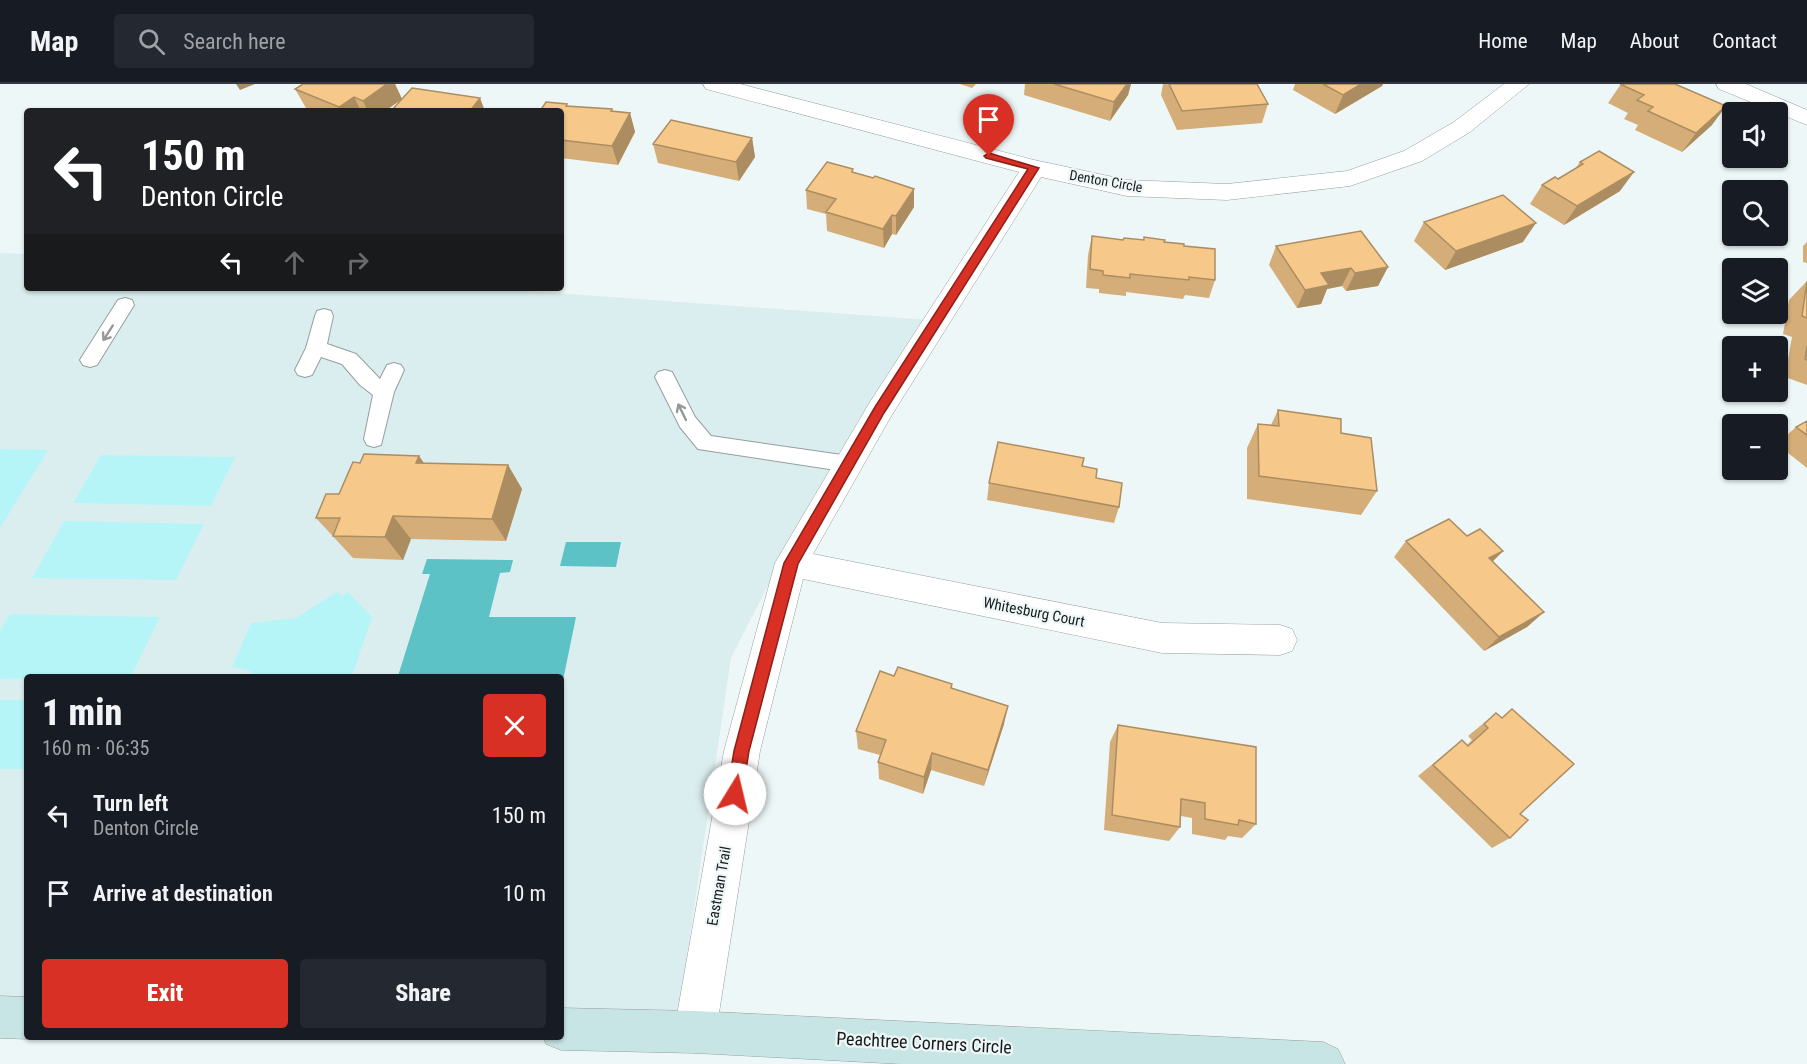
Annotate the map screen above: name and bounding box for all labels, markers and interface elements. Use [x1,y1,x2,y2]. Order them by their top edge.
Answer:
search box [114,14,534,68]
text: Map [30,25,78,58]
icon: search [135,25,168,58]
text: Search here [183,29,286,54]
text: Home [1478,29,1528,53]
text: Map [1561,29,1597,53]
text: About [1630,29,1679,53]
text: Contact [1712,29,1777,53]
pin [963,94,1014,156]
map controls [1722,102,1788,480]
button: sound [1722,102,1788,168]
icon: arrive [972,103,1005,136]
text: 150 m [141,131,246,180]
icon: left [42,132,120,210]
street label: Denton Circle [1068,167,1144,195]
button: search [1722,180,1788,246]
text: Denton Circle [141,181,284,213]
icon: left [215,246,248,279]
icon: ahead [278,246,311,279]
icon: right [341,246,374,279]
button: layers [1722,258,1788,324]
one-way arrow [101,324,113,341]
button: + [1722,336,1788,402]
one-way arrow [676,403,687,421]
button: − [1722,414,1788,480]
street label: Whitesburg Court [982,593,1086,631]
text: 1 min [42,692,122,734]
button: close [483,694,546,757]
text: 160 m · 06:35 [42,736,149,760]
position arrow [703,762,767,826]
text: Turn left [93,791,168,816]
icon: left [42,799,75,832]
text: 150 m [492,803,546,828]
text: Denton Circle [93,816,199,840]
street label: Eastman Trail [703,845,735,927]
icon: arrive [42,877,75,910]
text: Arrive at destination [93,881,273,906]
text: 10 m [503,881,546,906]
button: Exit [42,959,288,1028]
button: Share [300,959,546,1028]
street label: Peachtree Corners Circle [836,1027,1012,1058]

